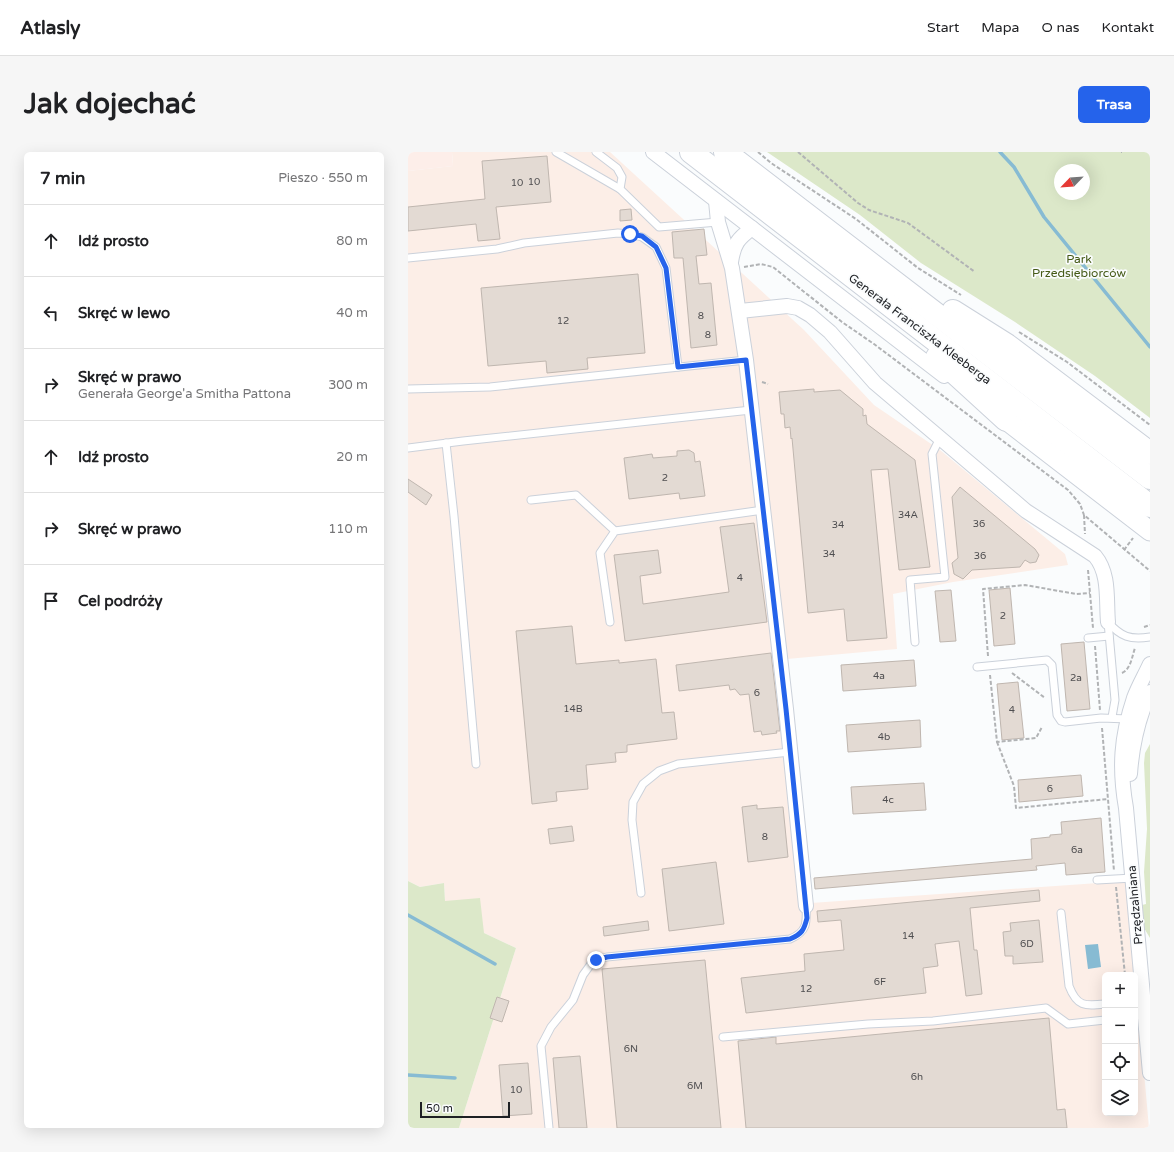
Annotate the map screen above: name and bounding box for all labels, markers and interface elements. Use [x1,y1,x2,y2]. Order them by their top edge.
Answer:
text: Atlasly [20,17,80,39]
text: Start [927,19,959,36]
text: Mapa [981,19,1019,36]
text: O nas [1041,19,1080,36]
text: Kontakt [1102,19,1154,36]
button: Trasa [1078,86,1150,123]
text: Jak dojechać [24,87,196,121]
north arrow [1054,164,1090,200]
text: 7 min [40,168,85,189]
text: Pieszo · 550 m [278,170,368,186]
house number: 10 [528,176,540,188]
house number: 10 [511,177,523,189]
route start [621,225,639,243]
icon: ahead [40,230,62,252]
text: Idź prosto [78,232,149,250]
text: 80 m [336,233,368,249]
park label: Park Przedsiębiorców [1032,252,1126,280]
street label: Generała Franciszka Kleeberga [846,271,994,387]
icon: left [40,302,62,324]
text: Skręć w lewo [78,304,170,322]
text: 40 m [336,305,368,321]
house number: 8 [698,310,704,322]
house number: 12 [557,315,569,327]
house number: 8 [705,329,711,341]
text: Skręć w prawo [78,368,181,386]
icon: right [40,374,62,396]
text: 300 m [328,377,368,393]
text: Generała George'a Smitha Pattona [78,386,291,402]
icon: ahead [40,446,62,468]
text: Idź prosto [78,448,149,466]
text: 20 m [336,449,368,465]
house number: 2 [662,472,668,484]
house number: 34A [898,509,918,521]
icon: right [40,518,62,540]
house number: 36 [973,518,985,530]
house number: 34 [832,519,844,531]
text: Skręć w prawo [78,520,181,538]
text: 110 m [328,521,368,537]
house number: 34 [823,548,835,560]
house number: 36 [974,550,986,562]
house number: 4 [737,572,743,584]
icon: arrive [40,590,62,612]
text: Cel podróży [78,592,163,610]
house number: 2 [1000,610,1006,622]
house number: 4a [873,670,885,682]
house number: 2a [1070,672,1082,684]
house number: 6 [754,687,760,699]
house number: 14B [563,703,583,715]
house number: 4 [1009,704,1015,716]
house number: 4b [878,731,890,743]
house number: 6 [1047,783,1053,795]
house number: 4c [882,794,894,806]
house number: 8 [762,831,768,843]
house number: 6a [1071,844,1083,856]
street label: Przędzalniana [1125,865,1145,945]
house number: 14 [902,930,914,942]
house number: 6D [1020,938,1034,950]
route end [587,951,605,969]
map controls [1102,972,1138,1116]
button: + [1102,972,1138,1008]
house number: 6F [874,976,886,988]
house number: 12 [800,983,812,995]
button: − [1102,1008,1138,1044]
house number: 6N [624,1043,638,1055]
button: locate [1102,1044,1138,1080]
house number: 6h [911,1071,923,1083]
house number: 6M [687,1080,703,1092]
button: layers [1102,1080,1138,1116]
house number: 10 [510,1084,522,1096]
scale bar [420,1100,510,1119]
text: 50 m [426,1102,453,1115]

